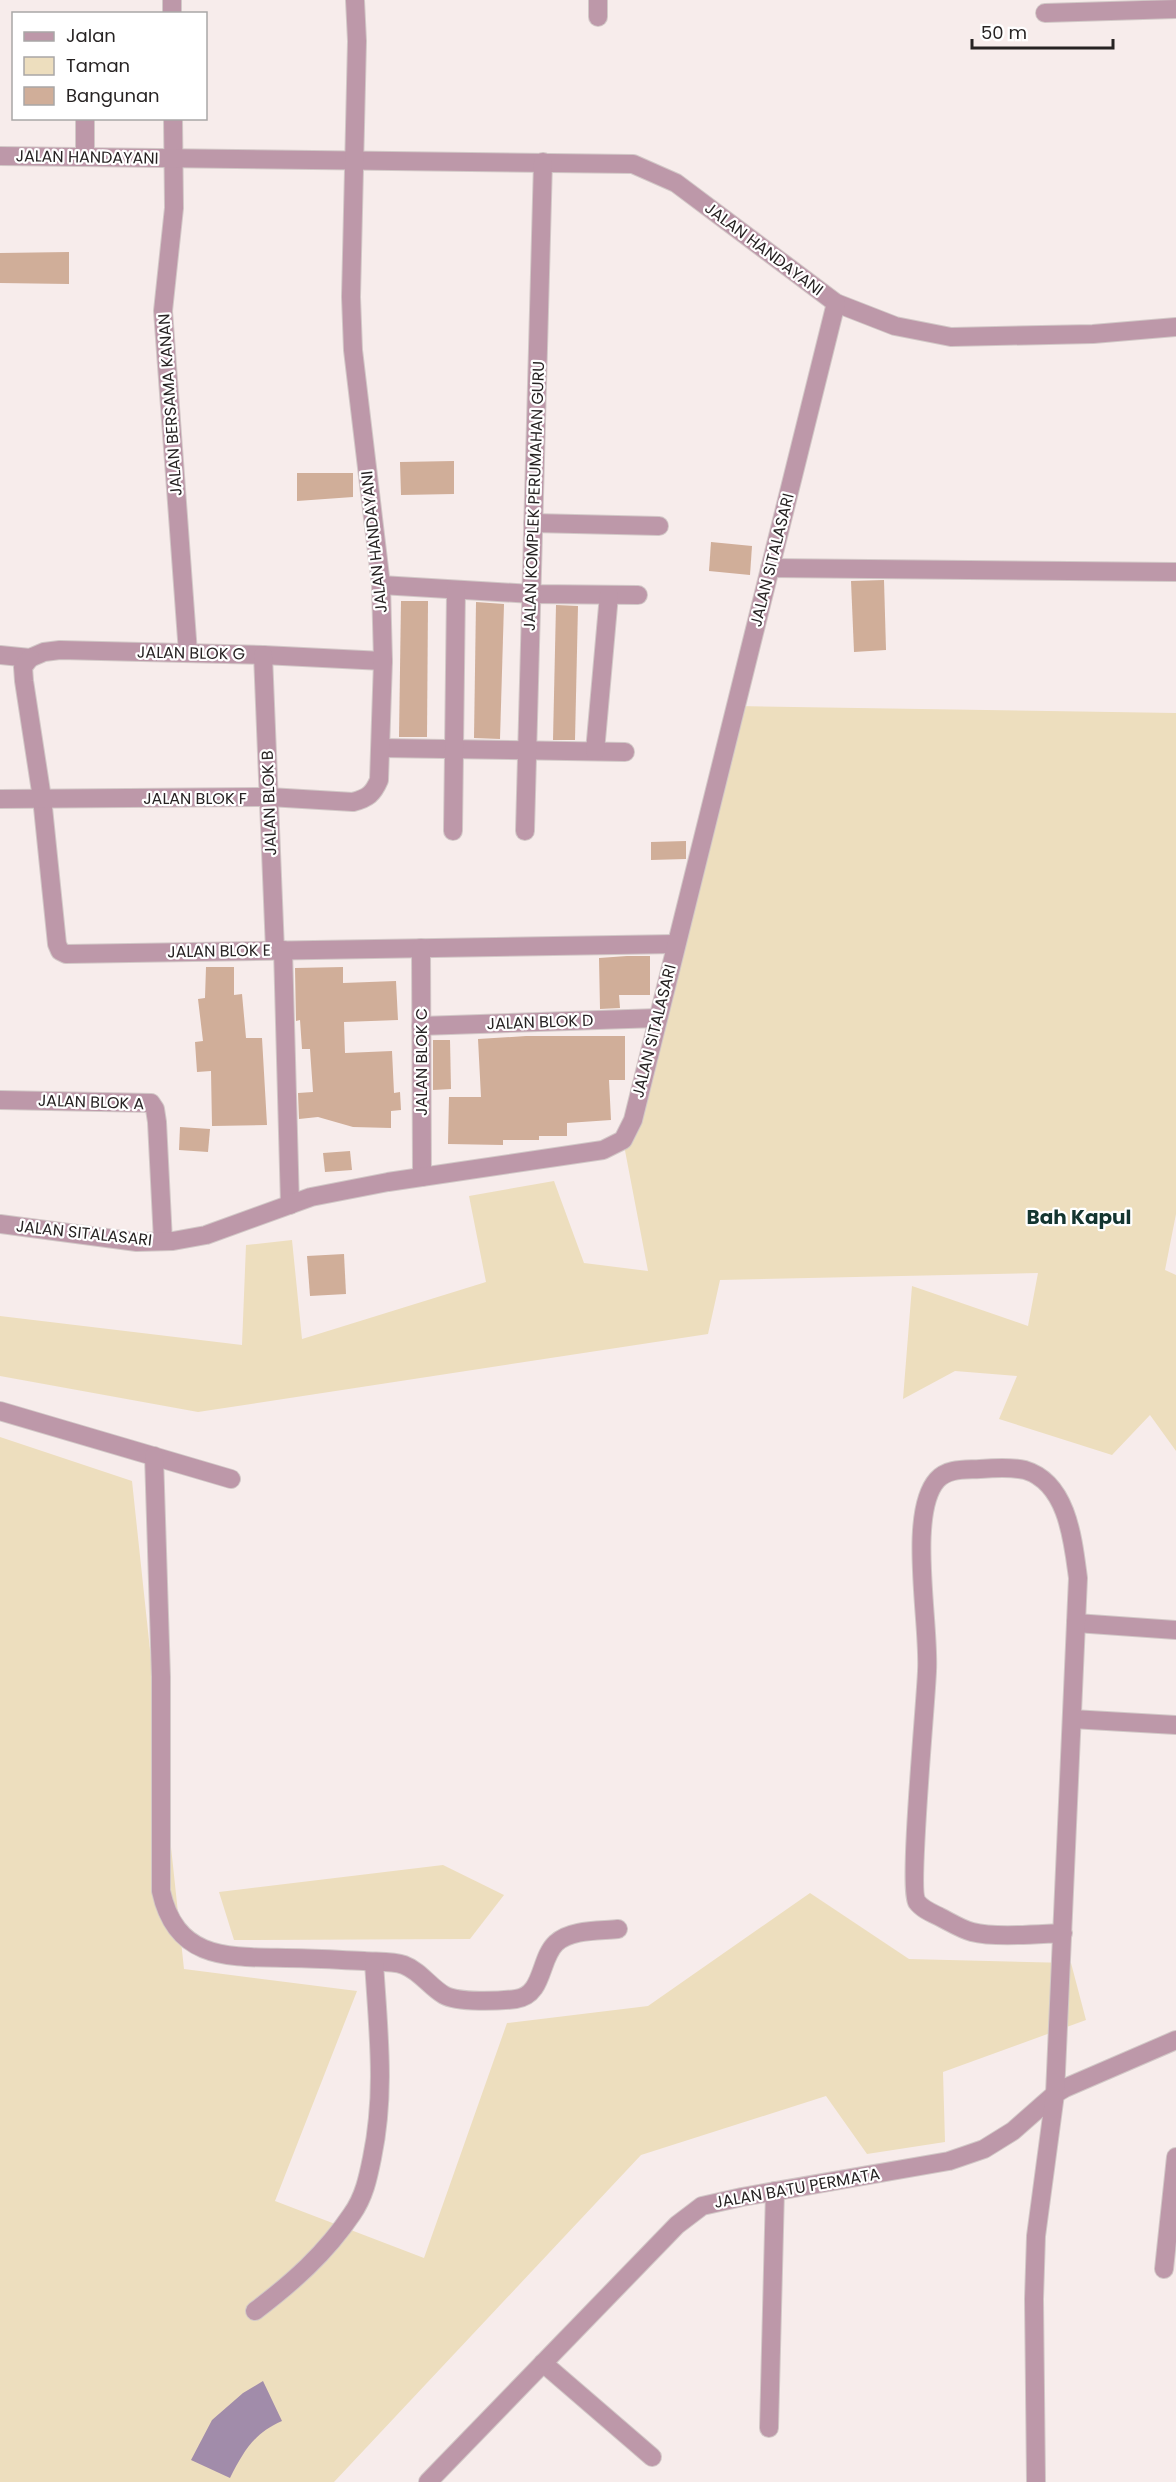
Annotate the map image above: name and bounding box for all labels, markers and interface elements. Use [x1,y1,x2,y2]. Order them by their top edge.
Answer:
legend [12,12,207,120]
scale bar [972,12,1113,50]
text: 50 m [981,20,1027,45]
text: Jalan [66,23,116,48]
text: Taman [66,53,130,78]
text: Bangunan [66,83,160,108]
street label: JALAN HANDAYANI [15,144,159,170]
street label: JALAN HANDAYANI [700,197,828,301]
street label: JALAN BERSAMA KANAN [152,313,188,497]
street label: JALAN KOMPLEK PERUMAHAN GURU [518,360,550,632]
street label: JALAN HANDAYANI [355,470,393,614]
street label: JALAN SITALASARI [744,491,800,629]
street label: JALAN BLOK G [137,641,245,665]
street label: JALAN BLOK B [256,750,282,856]
street label: JALAN BLOK F [143,787,247,810]
street label: JALAN BLOK E [167,939,271,963]
street label: JALAN SITALASARI [626,962,682,1100]
street label: JALAN BLOK C [410,1008,433,1116]
street label: JALAN BLOK D [486,1009,594,1035]
street label: JALAN BLOK A [37,1089,145,1115]
district label: Bah Kapul [1027,1203,1131,1231]
street label: JALAN SITALASARI [15,1214,153,1252]
street label: JALAN BATU PERMATA [712,2162,882,2214]

